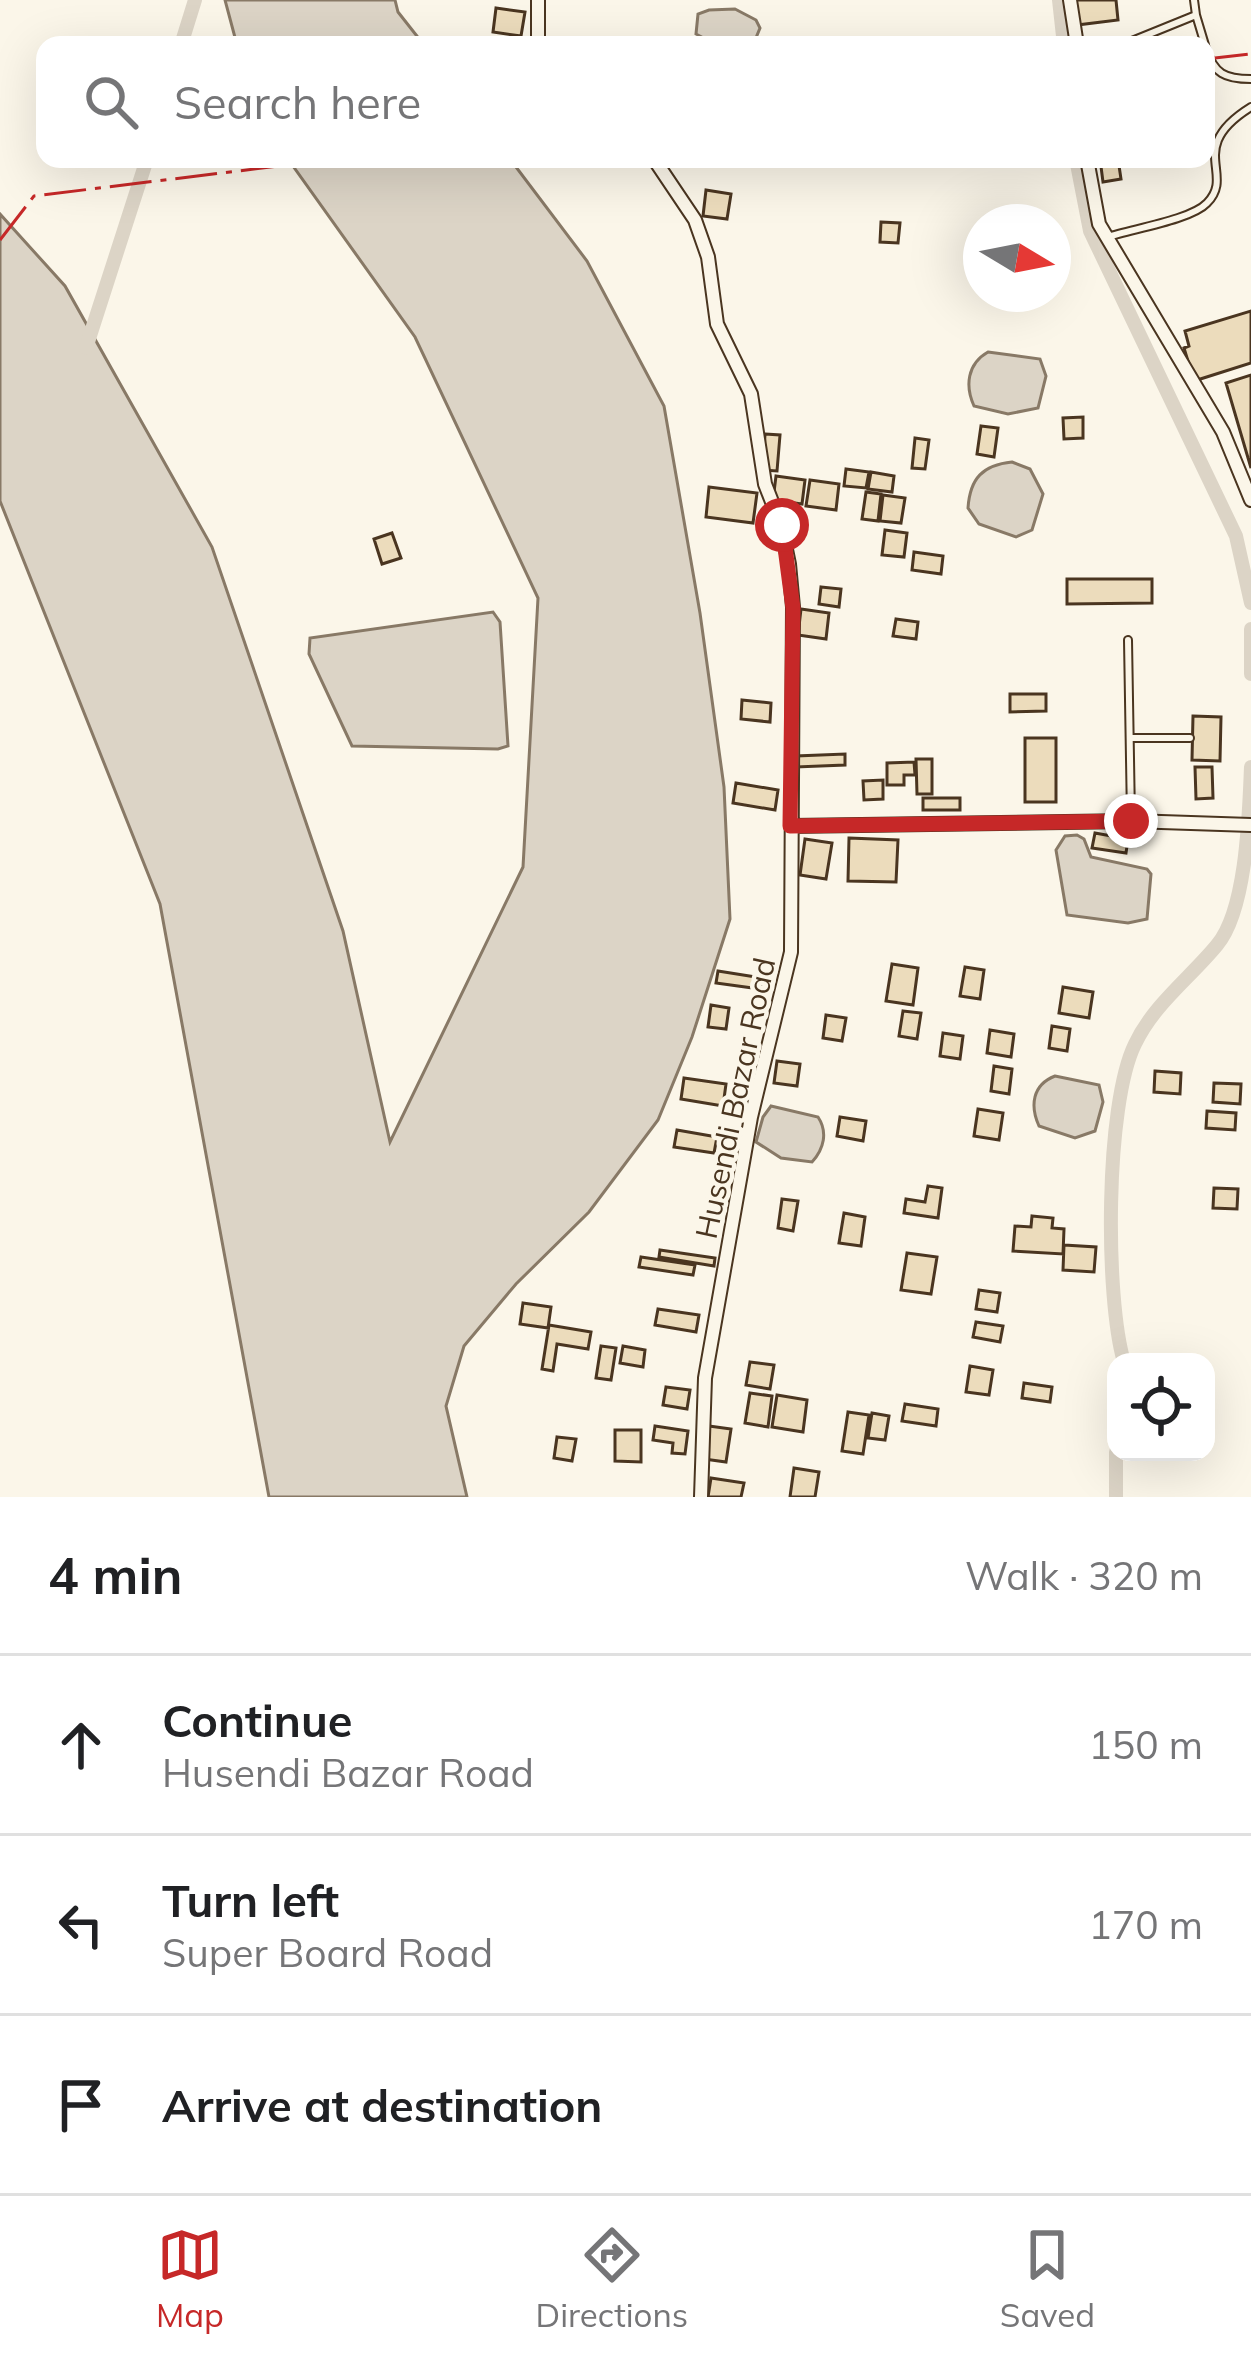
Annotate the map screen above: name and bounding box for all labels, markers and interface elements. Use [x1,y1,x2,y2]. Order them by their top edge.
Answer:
search box [36,36,1215,168]
icon: search [78,69,144,135]
text: Search here [174,74,421,130]
north arrow [963,204,1071,312]
route start [755,498,809,552]
route end [1104,794,1158,848]
street label: Husendi Bazar Road [687,954,783,1242]
map controls [1107,1353,1215,1461]
button: locate [1107,1353,1215,1461]
text: 4 min [48,1543,183,1607]
text: Walk · 320 m [965,1551,1203,1600]
text: Continue [162,1692,352,1748]
icon: ahead [48,1712,114,1778]
text: 150 m [1088,1720,1203,1769]
text: Husendi Bazar Road [162,1748,534,1797]
text: Turn left [162,1872,339,1928]
icon: left [48,1892,114,1958]
text: 170 m [1088,1900,1203,1949]
text: Super Board Road [162,1928,493,1977]
icon: arrive [48,2072,114,2138]
text: Arrive at destination [162,2077,602,2133]
tab: Map [156,2222,224,2335]
tab: Directions [536,2222,688,2335]
tab: Saved [1000,2222,1095,2335]

